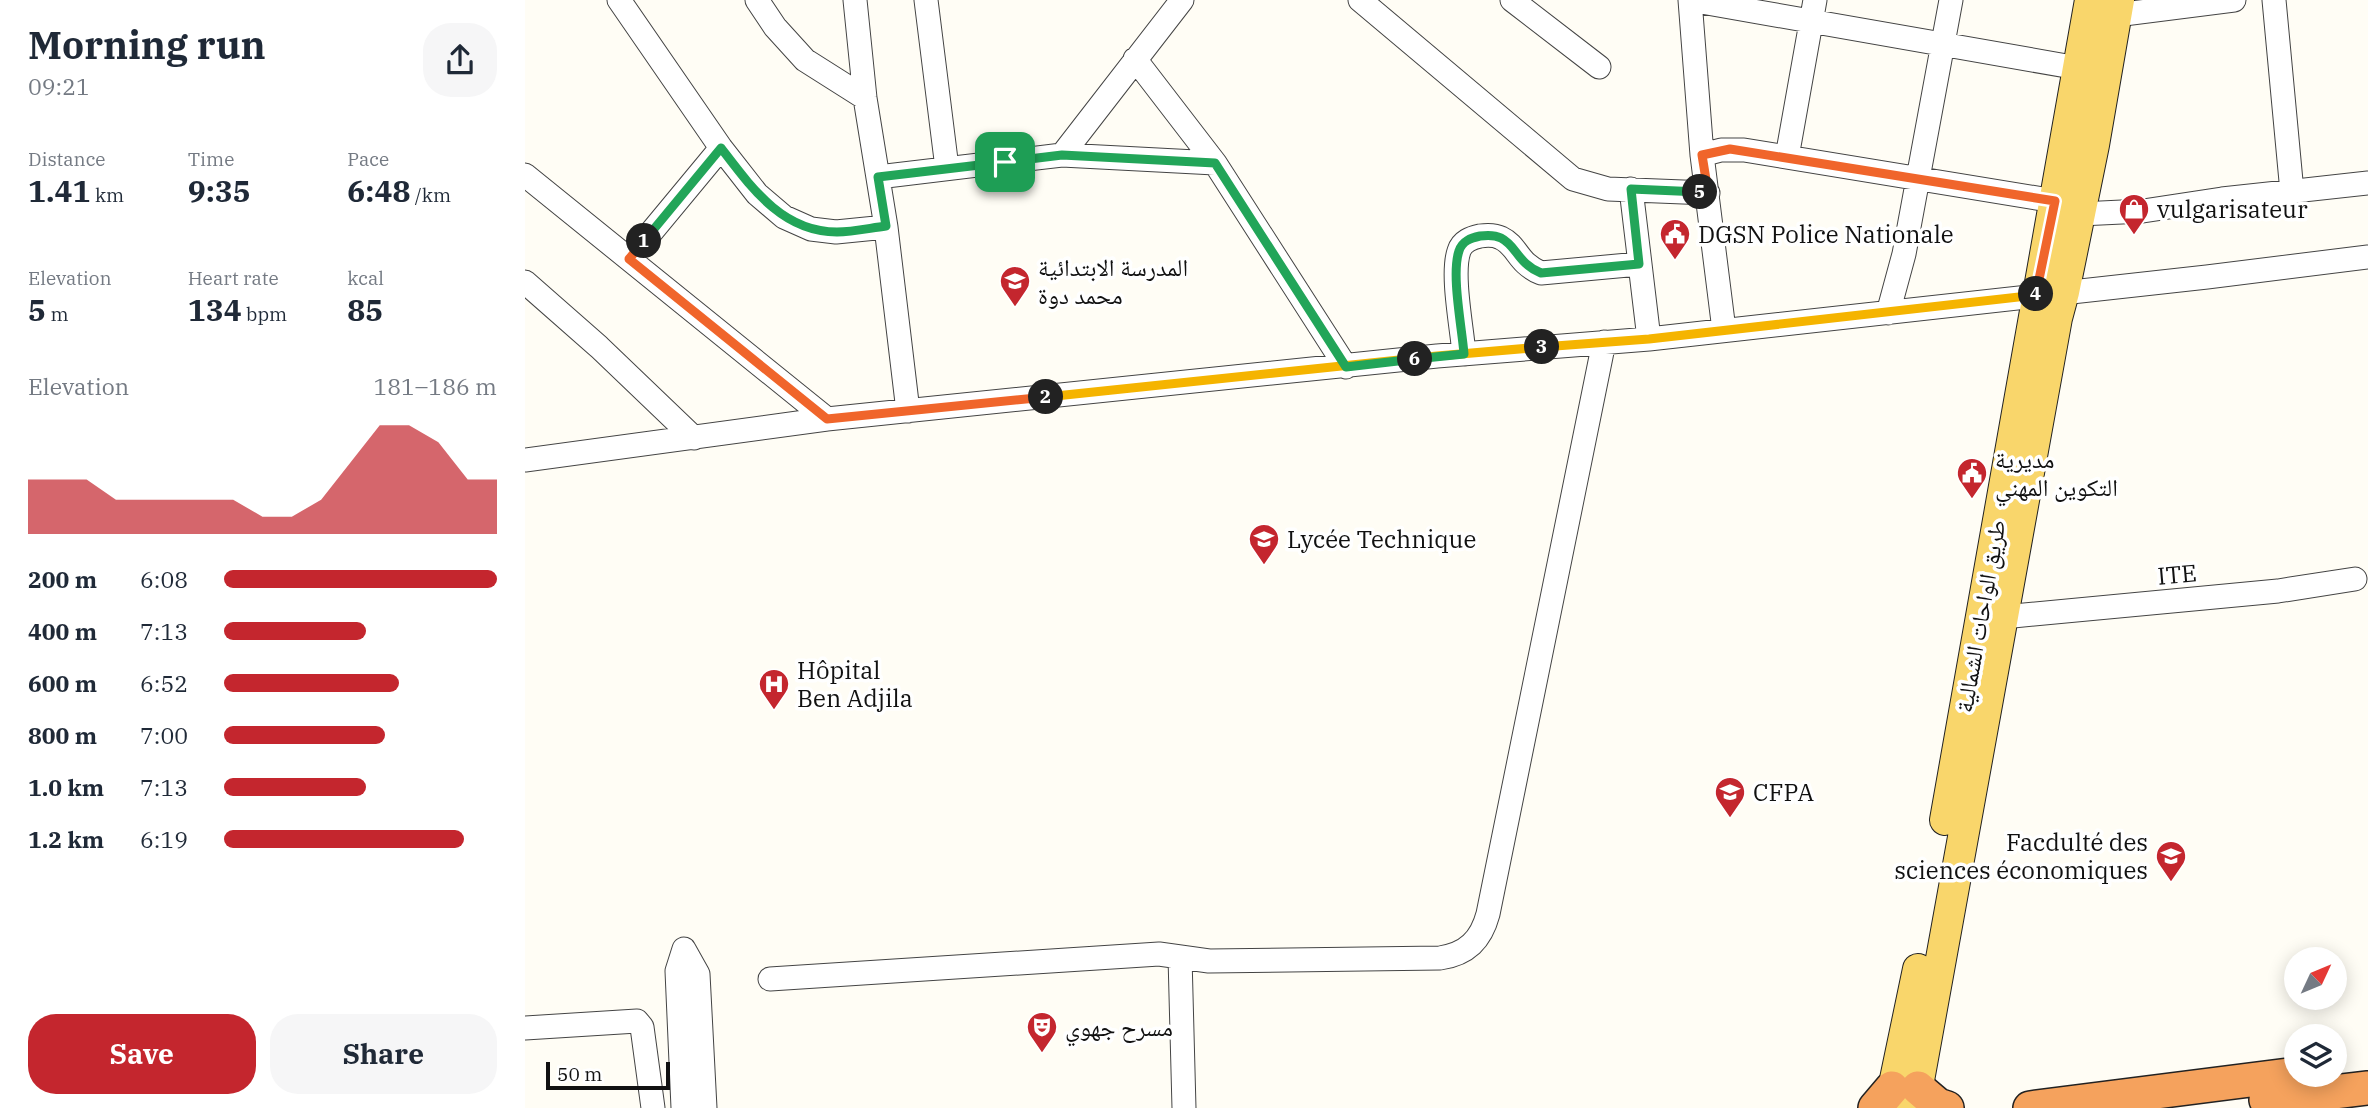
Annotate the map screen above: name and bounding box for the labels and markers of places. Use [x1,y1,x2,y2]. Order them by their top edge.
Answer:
pin [975,132,1035,192]
pin: 5 [1683,174,1717,210]
shop icon: vulgarisateur [2117,192,2151,236]
place label: vulgarisateur [2157,193,2308,225]
public building icon: DGSN Police Nationale [1658,217,1692,261]
place label: DGSN Police Nationale [1698,218,1954,250]
pin: 1 [627,224,661,258]
place label: المدرسة الابتدائية محمد دوة [1038,251,1188,311]
school or university icon: المدرسة الابتدائية محمد دوة [998,264,1032,308]
pin: 4 [2019,276,2053,312]
pin: 3 [1525,330,1559,364]
pin: 6 [1397,342,1433,376]
pin: 2 [1029,380,1063,414]
place label: مديرية التكوين المهني [1995,443,2118,507]
public building icon: مديرية التكوين المهني [1955,456,1989,500]
school or university icon: Lycée Technique [1247,522,1281,566]
place label: Lycée Technique [1287,523,1476,555]
place label: Hôpital Ben Adjila [797,654,913,714]
hospital icon: Hôpital Ben Adjila [757,667,791,711]
school or university icon: CFPA [1713,775,1747,819]
place label: CFPA [1753,776,1815,808]
place label: Facdulté des sciences économiques [1894,826,2148,886]
school or university icon: Facdulté des sciences économiques [2154,839,2188,883]
theatre icon: مسرح جهوي [1025,1010,1059,1054]
place label: مسرح جهوي [1065,1011,1173,1047]

